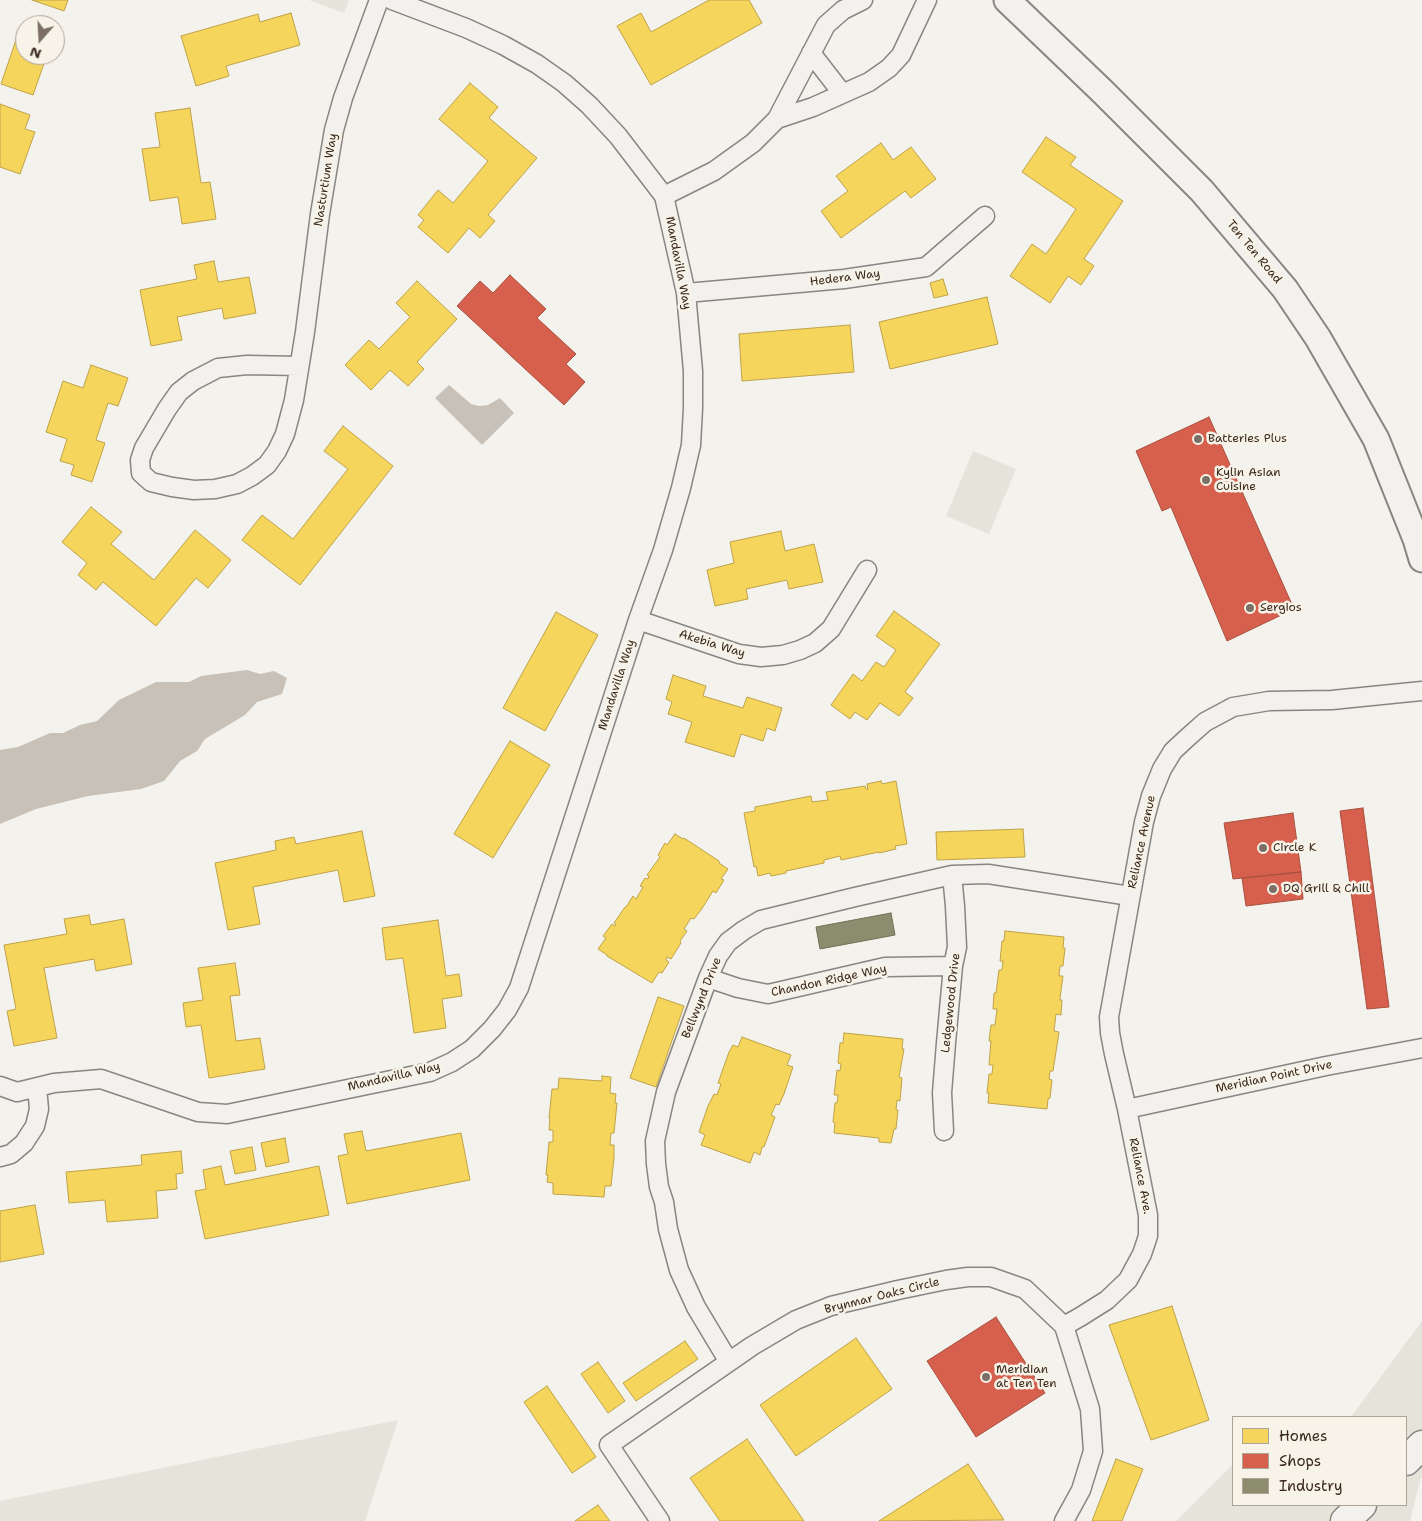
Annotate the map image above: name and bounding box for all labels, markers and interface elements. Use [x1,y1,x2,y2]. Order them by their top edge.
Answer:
north arrow [15,15,65,65]
text: N [27,43,44,64]
street label: Nasturtium Way [312,132,340,228]
street label: Mandavilla Way [662,215,694,311]
street label: Ten Ten Road [1223,217,1285,287]
street label: Hedera Way [809,267,881,289]
place label: Batteries Plus [1208,432,1287,446]
marker: Batteries Plus [1192,433,1204,445]
place label: Kylin Asian Cuisine [1216,466,1281,494]
marker: Kylin Asian Cuisine [1200,474,1212,486]
place label: Sergios [1260,601,1302,615]
marker: Sergios [1244,602,1256,614]
street label: Akebia Way [677,627,747,661]
street label: Mandavilla Way [596,638,638,732]
street label: Reliance Avenue [1125,794,1159,890]
place label: Circle K [1273,841,1316,855]
marker: Circle K [1257,842,1269,854]
place label: DQ Grill & Chill [1283,882,1369,896]
marker: DQ Grill & Chill [1267,883,1279,895]
street label: Ledgewood Drive [939,952,963,1054]
street label: Bellwynd Drive [679,955,725,1041]
street label: Chandon Ridge Way [770,962,888,1000]
street label: Meridian Point Drive [1214,1058,1334,1096]
street label: Mandavilla Way [346,1059,442,1095]
street label: Reliance Ave. [1126,1137,1154,1215]
street label: Brynmar Oaks Circle [823,1275,941,1317]
place label: Meridian at Ten Ten [996,1363,1057,1391]
marker: Meridian at Ten Ten [980,1371,992,1383]
legend [1232,1416,1407,1506]
text: Homes [1279,1426,1327,1446]
text: Shops [1279,1451,1321,1471]
text: Industry [1279,1476,1343,1496]

